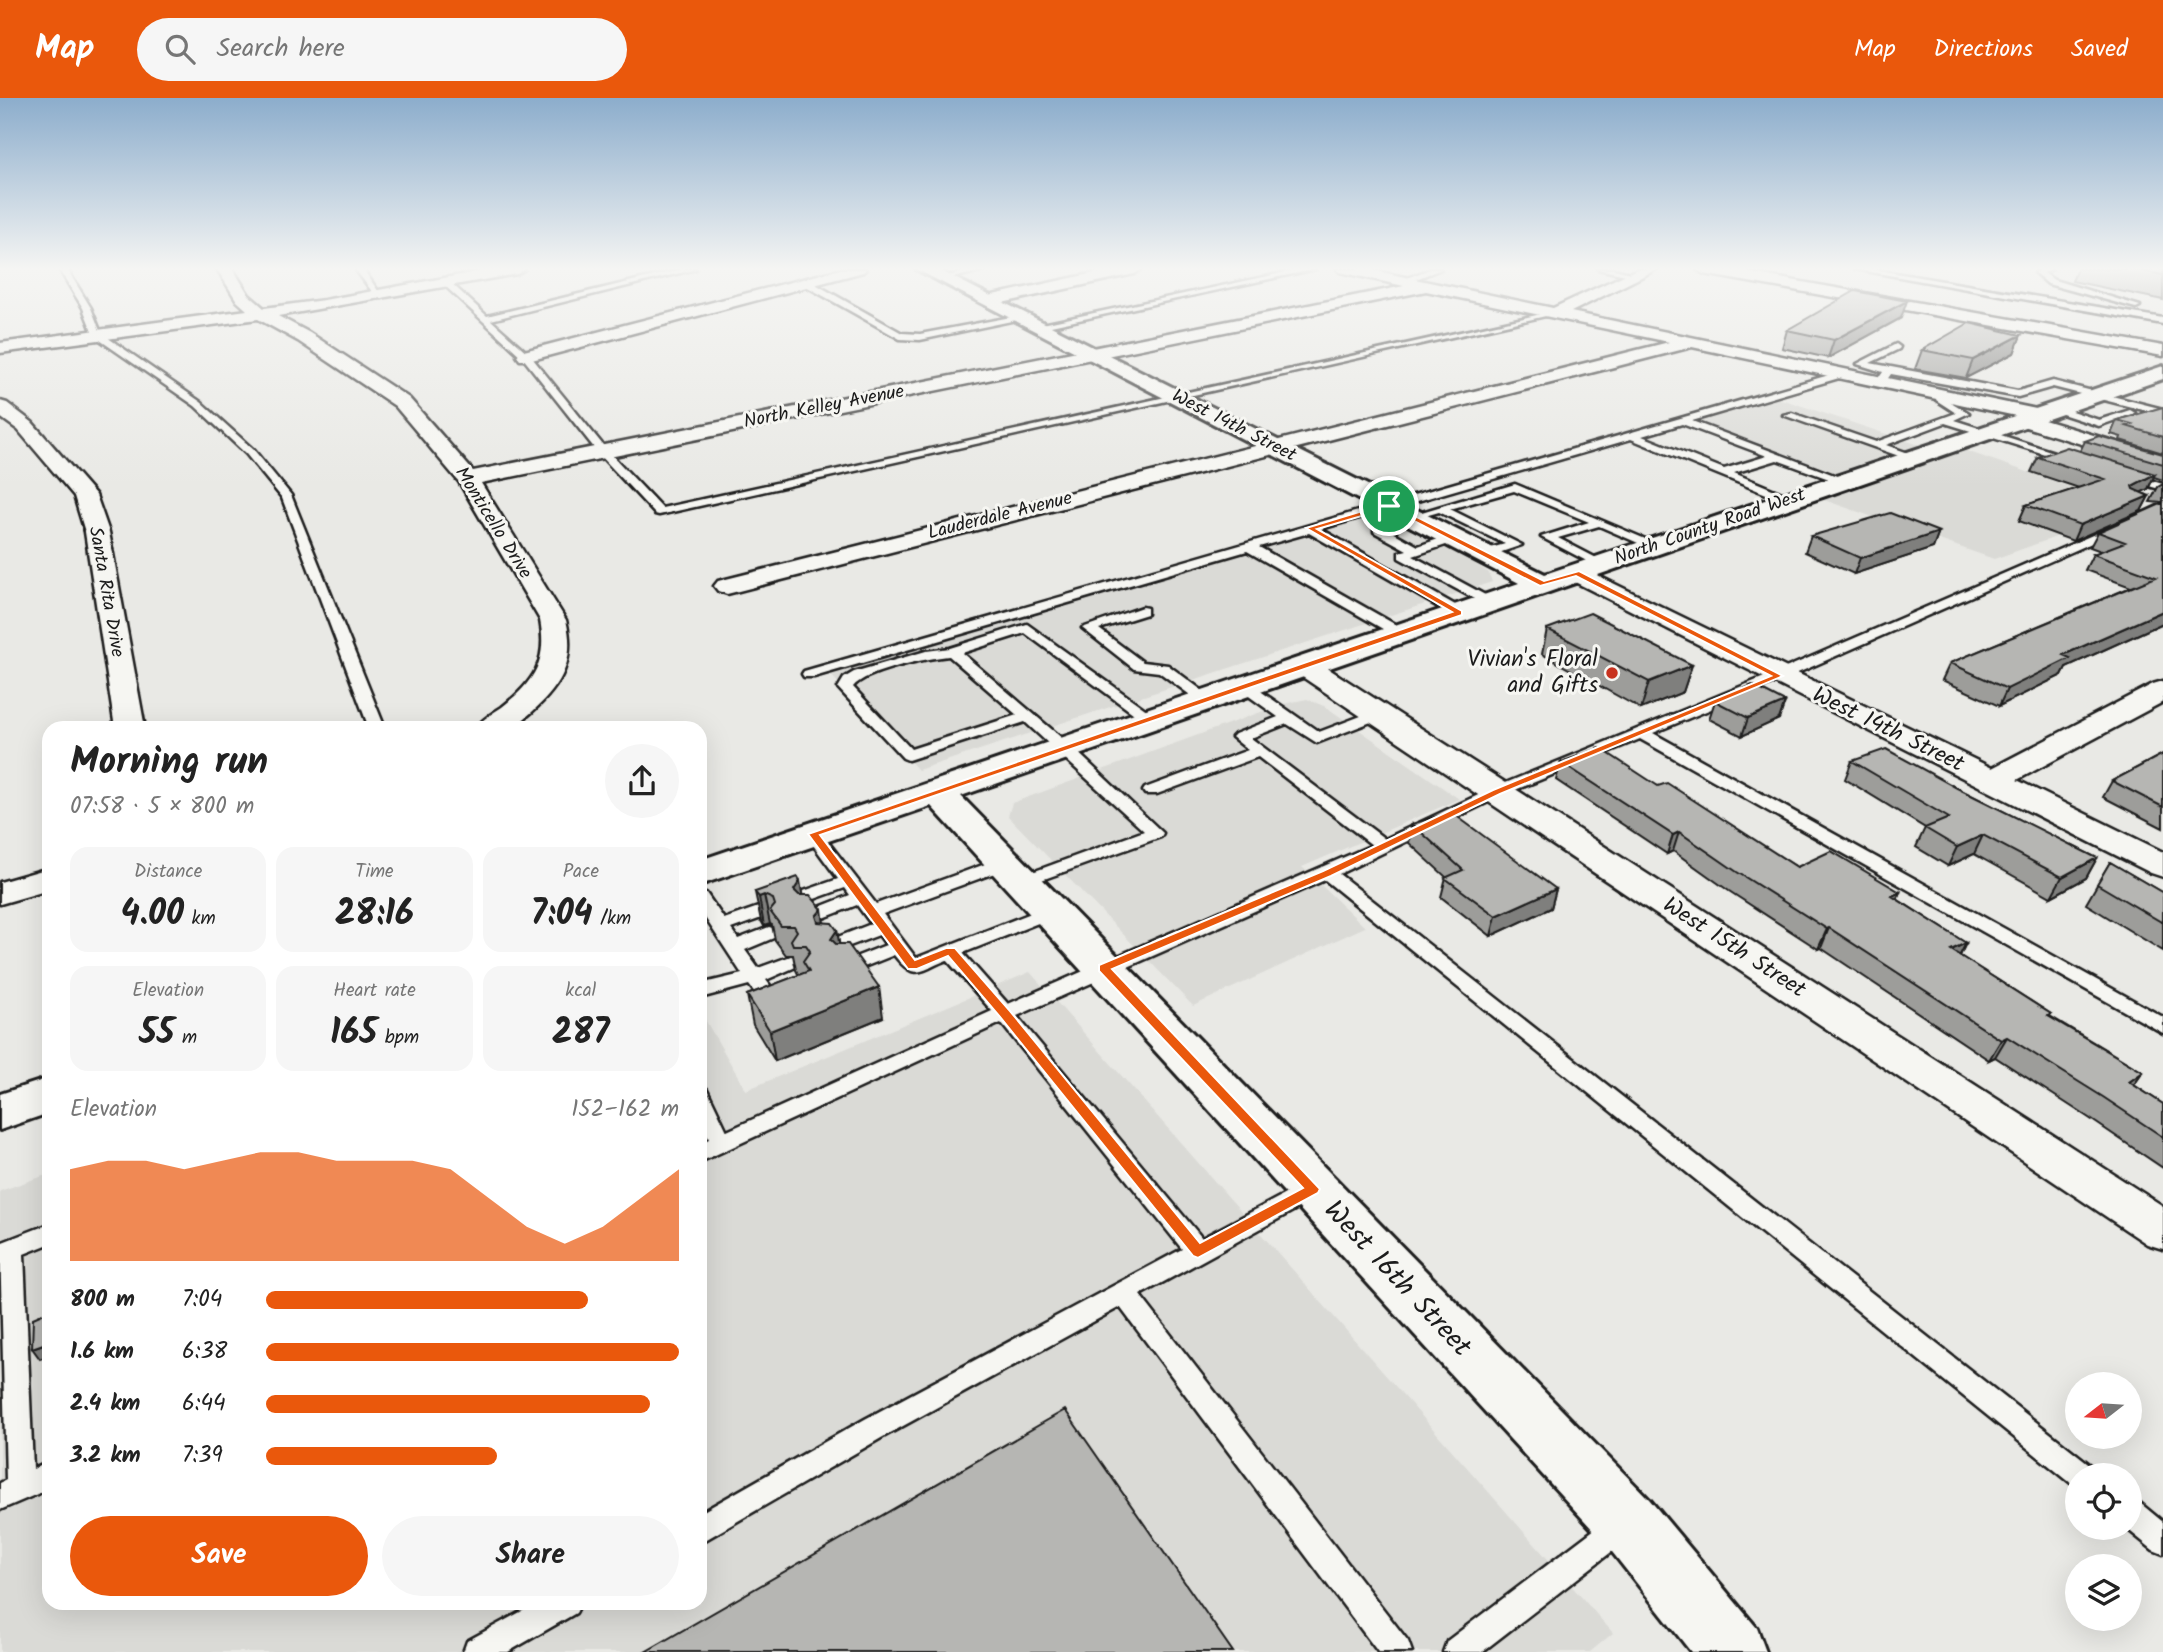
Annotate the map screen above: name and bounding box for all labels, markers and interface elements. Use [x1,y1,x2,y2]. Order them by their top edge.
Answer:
search box [137,18,627,81]
text: Map [35,23,95,76]
text: Search here [217,28,345,70]
icon: search [161,30,199,68]
text: Map [1854,30,1896,69]
text: Directions [1934,30,2033,69]
text: Saved [2071,30,2128,69]
street label: North Kelley Avenue [741,377,907,437]
street label: West 14th Street [1166,382,1302,471]
street label: Monticello Drive [446,461,540,586]
pin [1359,476,1419,536]
street label: North County Road West [1610,480,1810,574]
street label: Lauderdale Avenue [925,483,1076,548]
icon: arrive [1370,487,1408,525]
street label: Santa Rita Drive [80,524,132,660]
place label: Vivian's Floral and Gifts [1468,642,1598,704]
marker: Vivian's Floral and Gifts [1604,665,1620,681]
street label: West 14th Street [1806,678,1971,783]
text: Morning run [70,733,268,793]
button: share [605,744,679,818]
text: 07:58 · 5 × 800 m [70,789,254,825]
text: Distance [134,857,202,887]
text: Time [355,857,394,887]
text: Pace [563,857,599,887]
text: 4.00 [121,887,184,943]
text: 28:16 [335,887,414,943]
text: 7:04 [531,887,593,943]
street label: West 15th Street [1655,888,1814,1009]
text: km [184,904,216,934]
text: /km [593,904,631,934]
text: Elevation [132,976,204,1006]
text: Heart rate [333,976,416,1006]
text: kcal [565,976,596,1006]
text: 55 [139,1006,175,1062]
text: 165 [330,1006,377,1062]
text: 287 [552,1006,610,1062]
text: m [175,1023,197,1053]
text: bpm [377,1023,419,1053]
text: Elevation [70,1092,157,1128]
text: 152–162 m [571,1092,679,1128]
street label: West 16th Street [1312,1190,1483,1369]
text: 800 m [70,1282,135,1318]
text: 7:04 [182,1282,222,1318]
text: 1.6 km [70,1334,134,1370]
text: 6:38 [182,1334,227,1370]
north arrow [2065,1372,2142,1449]
map controls [2065,1372,2142,1631]
text: 2.4 km [70,1386,140,1422]
text: 6:44 [182,1386,226,1422]
text: 3.2 km [70,1438,140,1474]
text: 7:39 [182,1438,223,1474]
button: locate [2065,1463,2142,1540]
button: Save [70,1516,368,1596]
button: Share [382,1516,679,1596]
button: layers [2065,1554,2142,1631]

